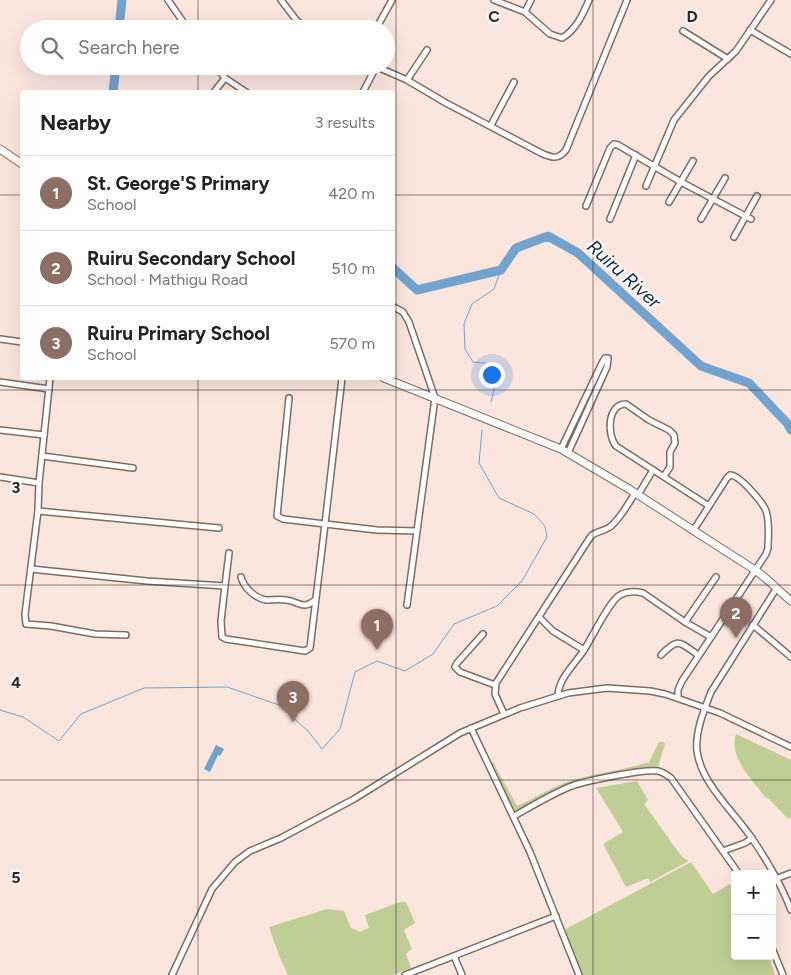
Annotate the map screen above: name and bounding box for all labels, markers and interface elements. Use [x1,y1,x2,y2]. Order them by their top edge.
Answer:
text: C [488,7,500,26]
text: D [686,7,698,26]
search box [20,20,395,75]
icon: search [38,34,66,62]
text: Search here [78,36,180,59]
text: Nearby [40,110,111,135]
text: 3 results [315,113,375,132]
text: St. George'S Primary [87,172,269,195]
text: 1 [53,184,59,203]
text: 420 m [328,184,375,203]
text: School [87,195,137,214]
water label: Ruiru River [582,235,666,314]
text: Ruiru Secondary School [87,247,295,270]
text: 2 [51,259,61,278]
text: 510 m [331,259,375,278]
text: School · Mathigu Road [87,270,248,289]
text: Ruiru Primary School [87,322,270,345]
text: 3 [52,334,60,353]
text: 570 m [329,334,375,353]
text: School [87,345,137,364]
your location [479,362,505,388]
text: 3 [12,478,21,497]
pin: 2 [720,597,752,638]
pin: 1 [361,609,393,650]
text: 4 [11,673,21,692]
pin: 3 [277,681,309,722]
text: 5 [11,868,21,887]
map controls [731,870,776,960]
button: + [731,870,776,915]
button: − [731,915,776,960]

